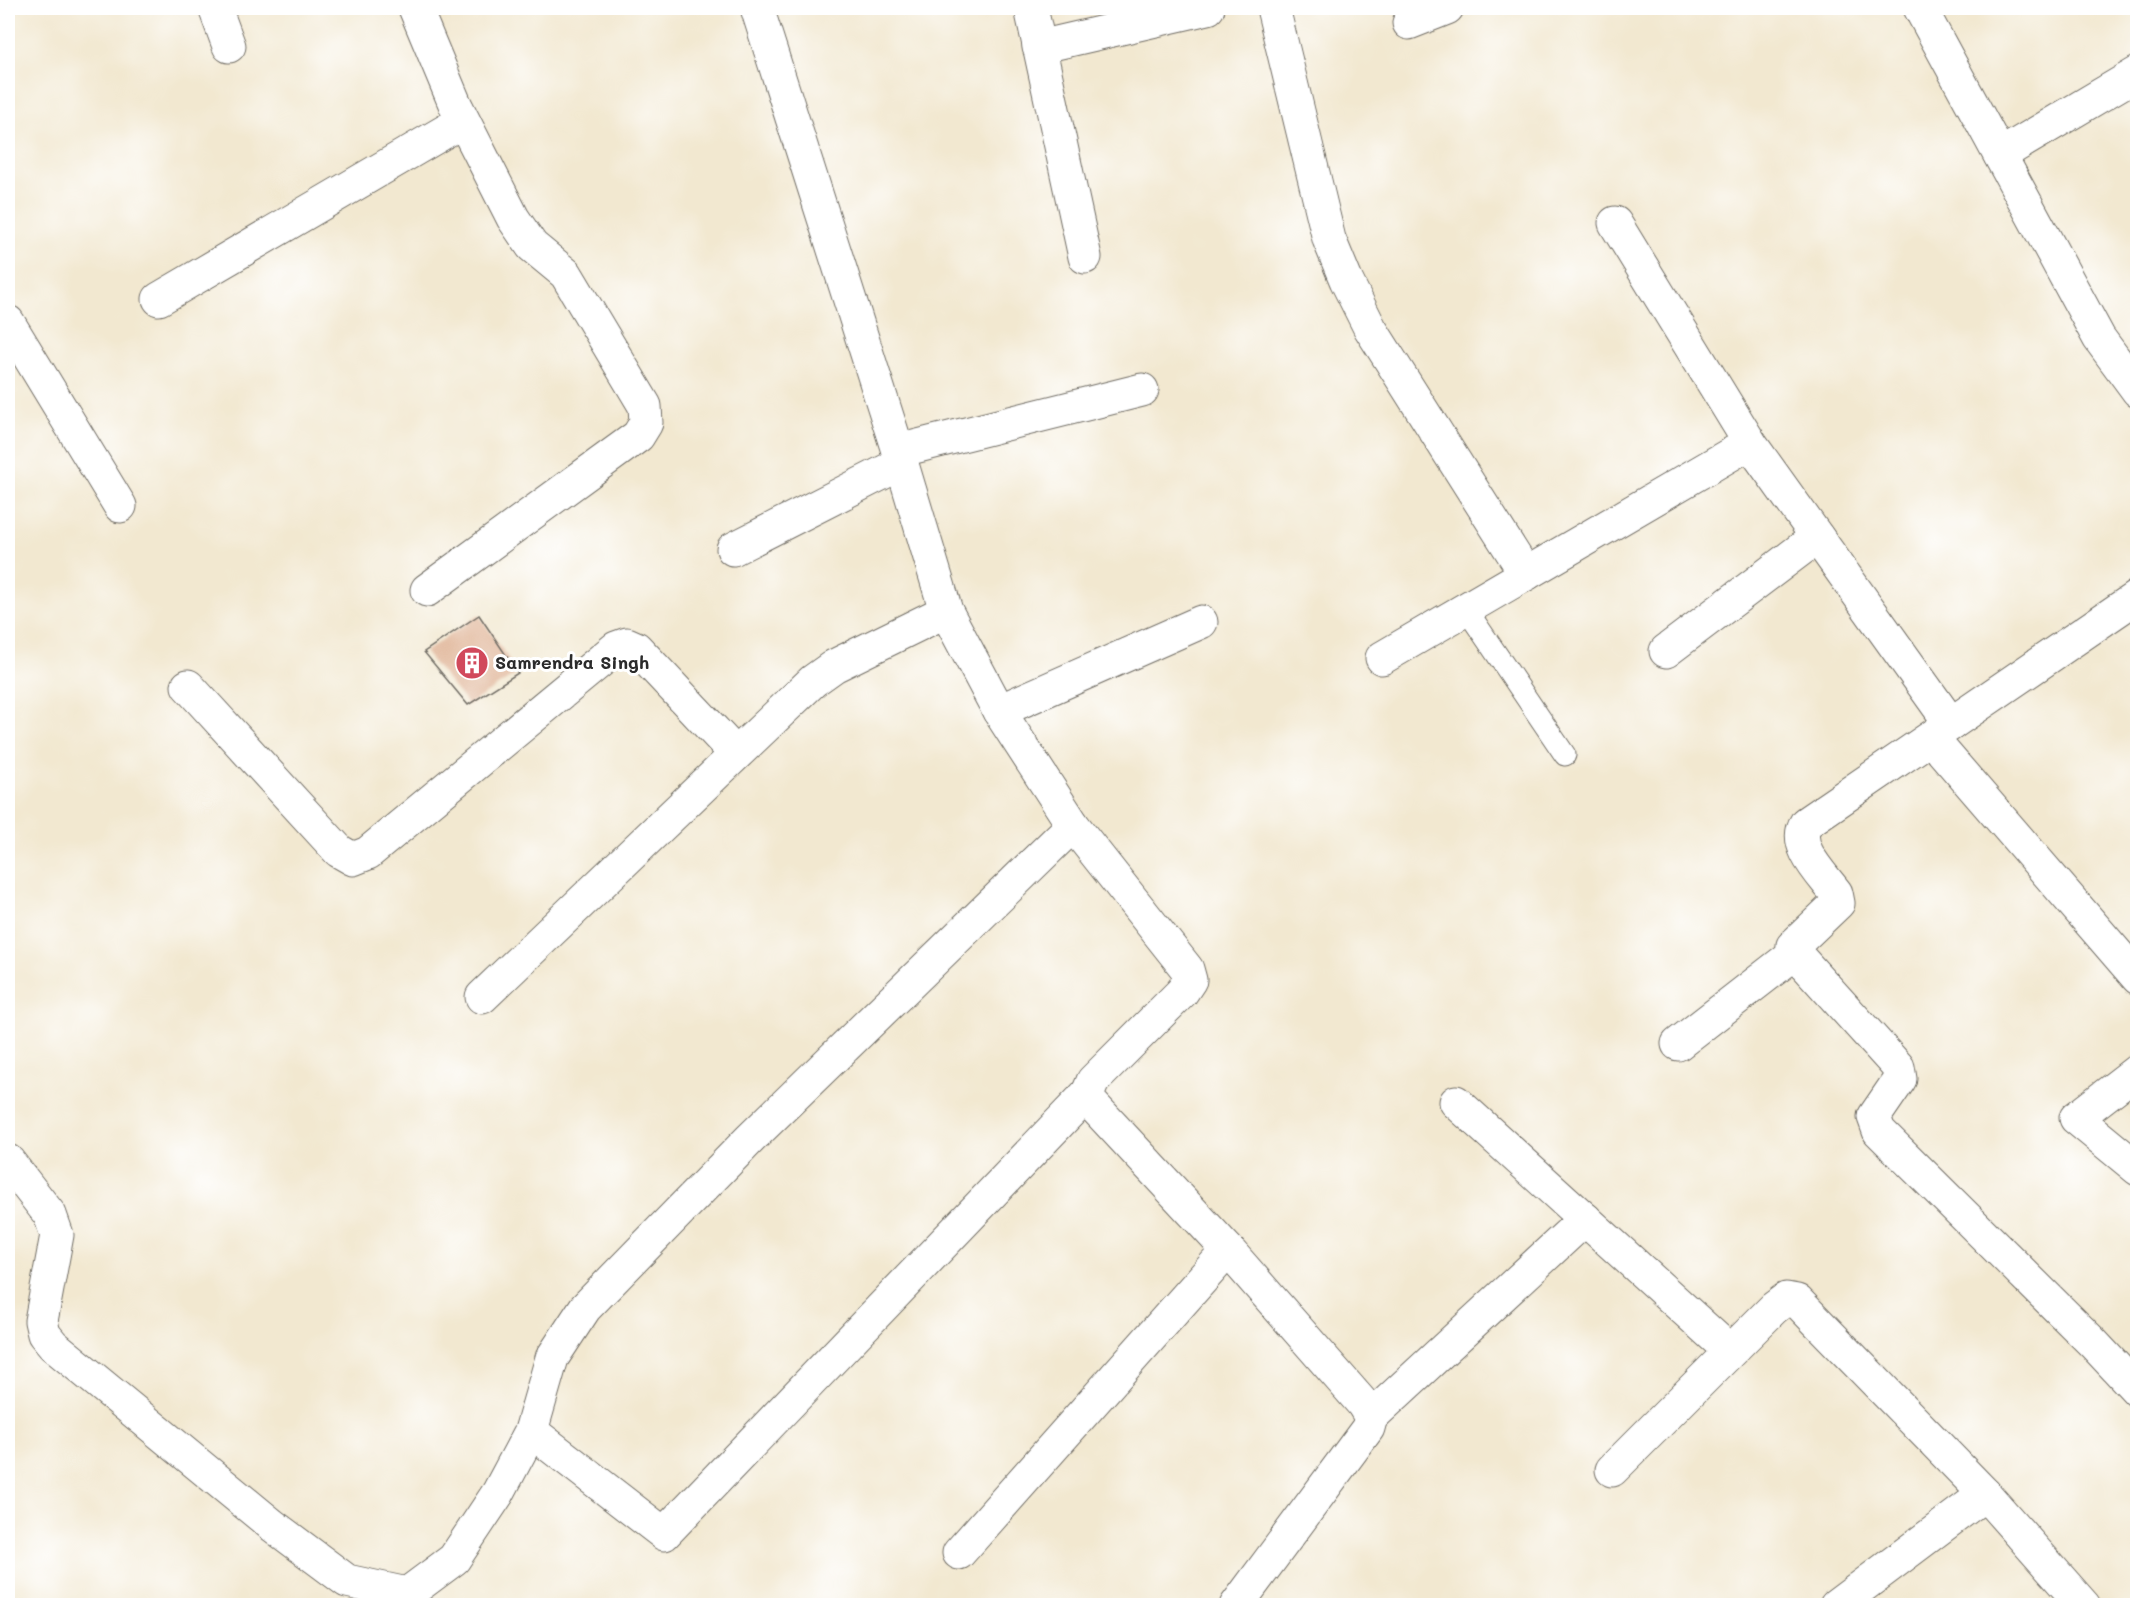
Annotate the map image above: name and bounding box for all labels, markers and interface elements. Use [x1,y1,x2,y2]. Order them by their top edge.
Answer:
building icon: Samrendra Singh [454,645,490,681]
place label: Samrendra Singh [495,650,649,674]

